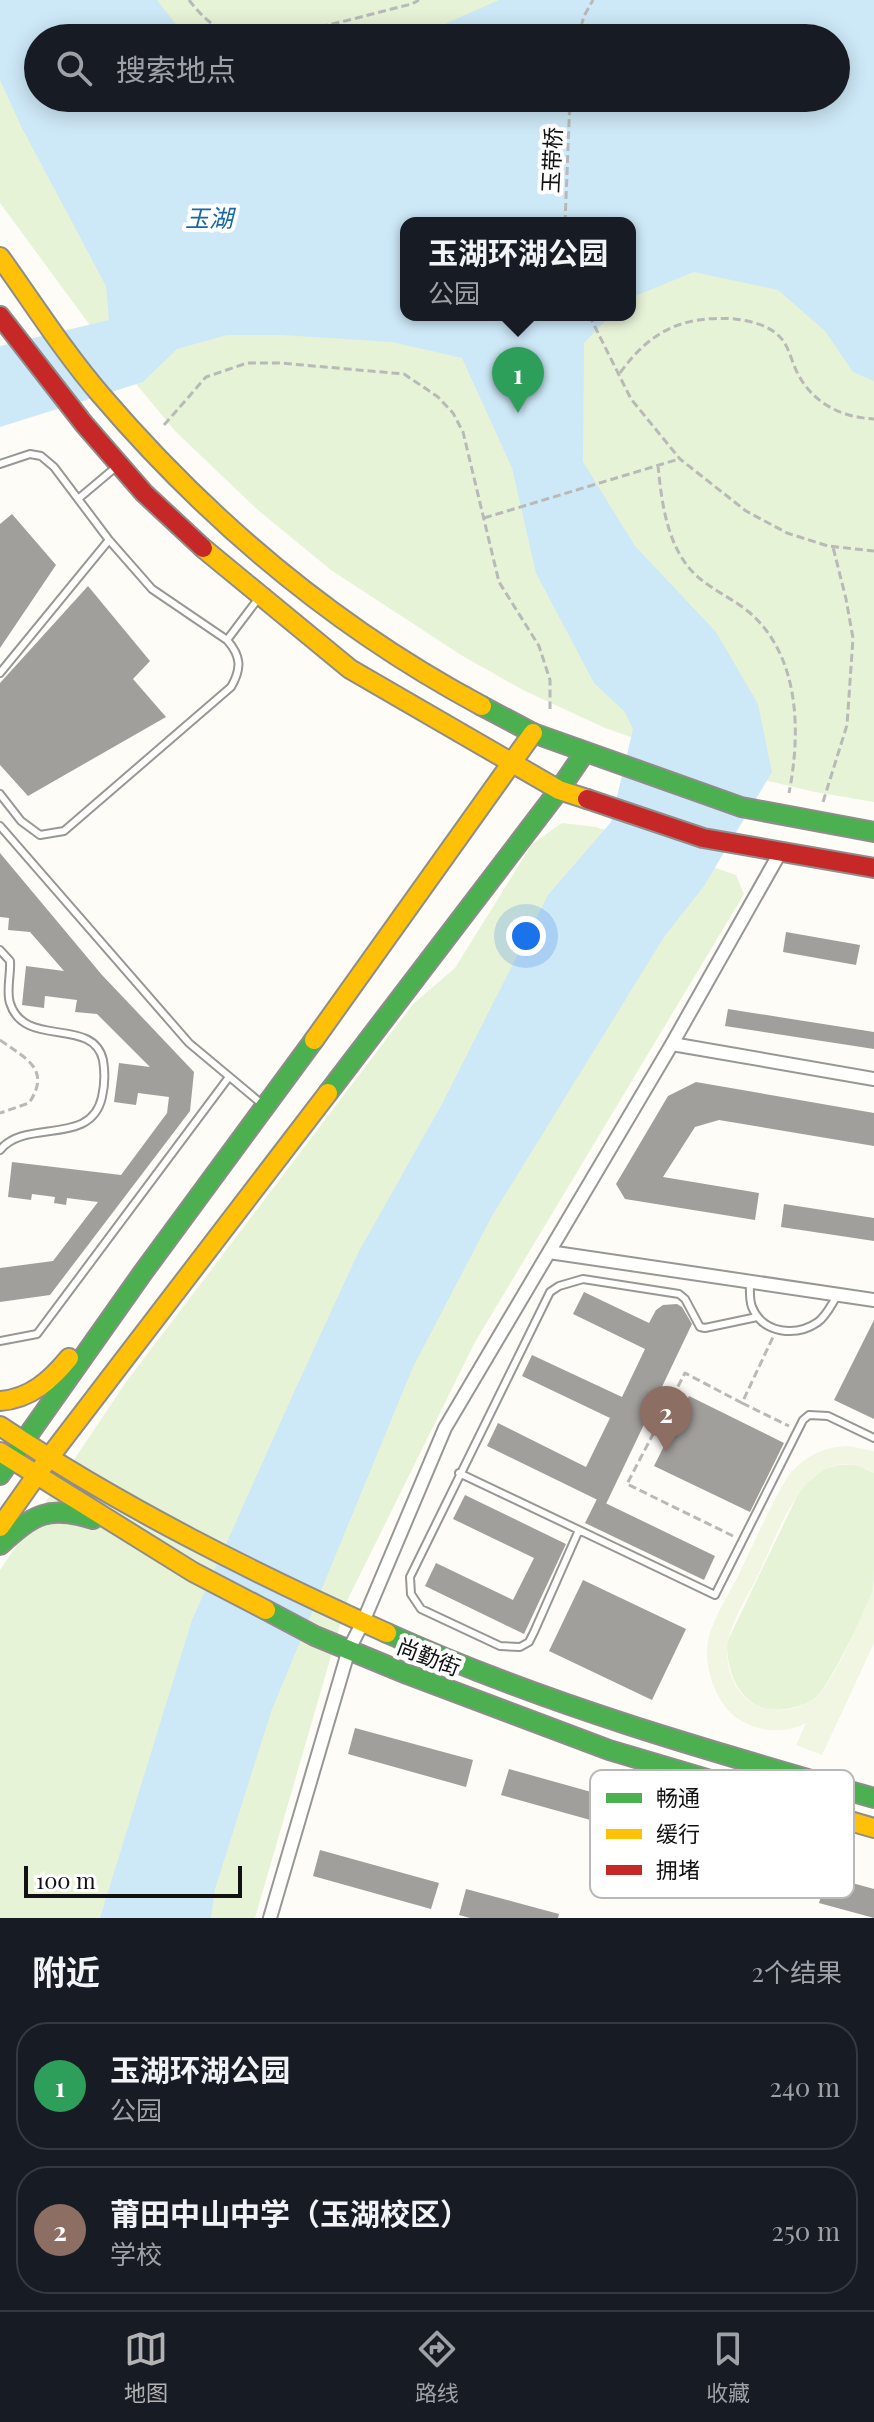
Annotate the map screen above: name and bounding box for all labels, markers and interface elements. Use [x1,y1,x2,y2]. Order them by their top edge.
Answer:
search box [24,24,850,112]
icon: search [52,46,96,90]
text: 搜索地点 [116,49,236,89]
street label: 玉带桥 [534,126,568,194]
water label: 玉湖 [185,201,237,233]
popup [400,217,636,321]
text: 玉湖环湖公园 [428,232,608,272]
text: 公园 [428,275,480,310]
pin: 1 [492,347,544,413]
your location [506,916,546,956]
pin: 2 [640,1386,692,1452]
street label: 尚勤街 [393,1630,465,1682]
legend [590,1770,854,1898]
text: 畅通 [656,1782,700,1812]
text: 缓行 [656,1818,700,1848]
text: 拥堵 [656,1854,700,1884]
scale bar [24,1862,242,1898]
text: 100 m [36,1865,96,1895]
text: 附近 [32,1948,100,1994]
text: 2个结果 [752,1954,842,1989]
text: 玉湖环湖公园 [110,2049,290,2089]
text: 1 [55,2069,65,2104]
text: 240 m [770,2069,840,2104]
text: 公园 [110,2092,162,2127]
text: 莆田中山中学（玉湖校区） [110,2193,470,2233]
text: 2 [53,2213,67,2248]
text: 250 m [772,2213,840,2248]
text: 学校 [110,2236,162,2271]
tab: 地图 [124,2327,168,2407]
tab: 路线 [415,2327,459,2407]
tab: 收藏 [706,2327,750,2407]

